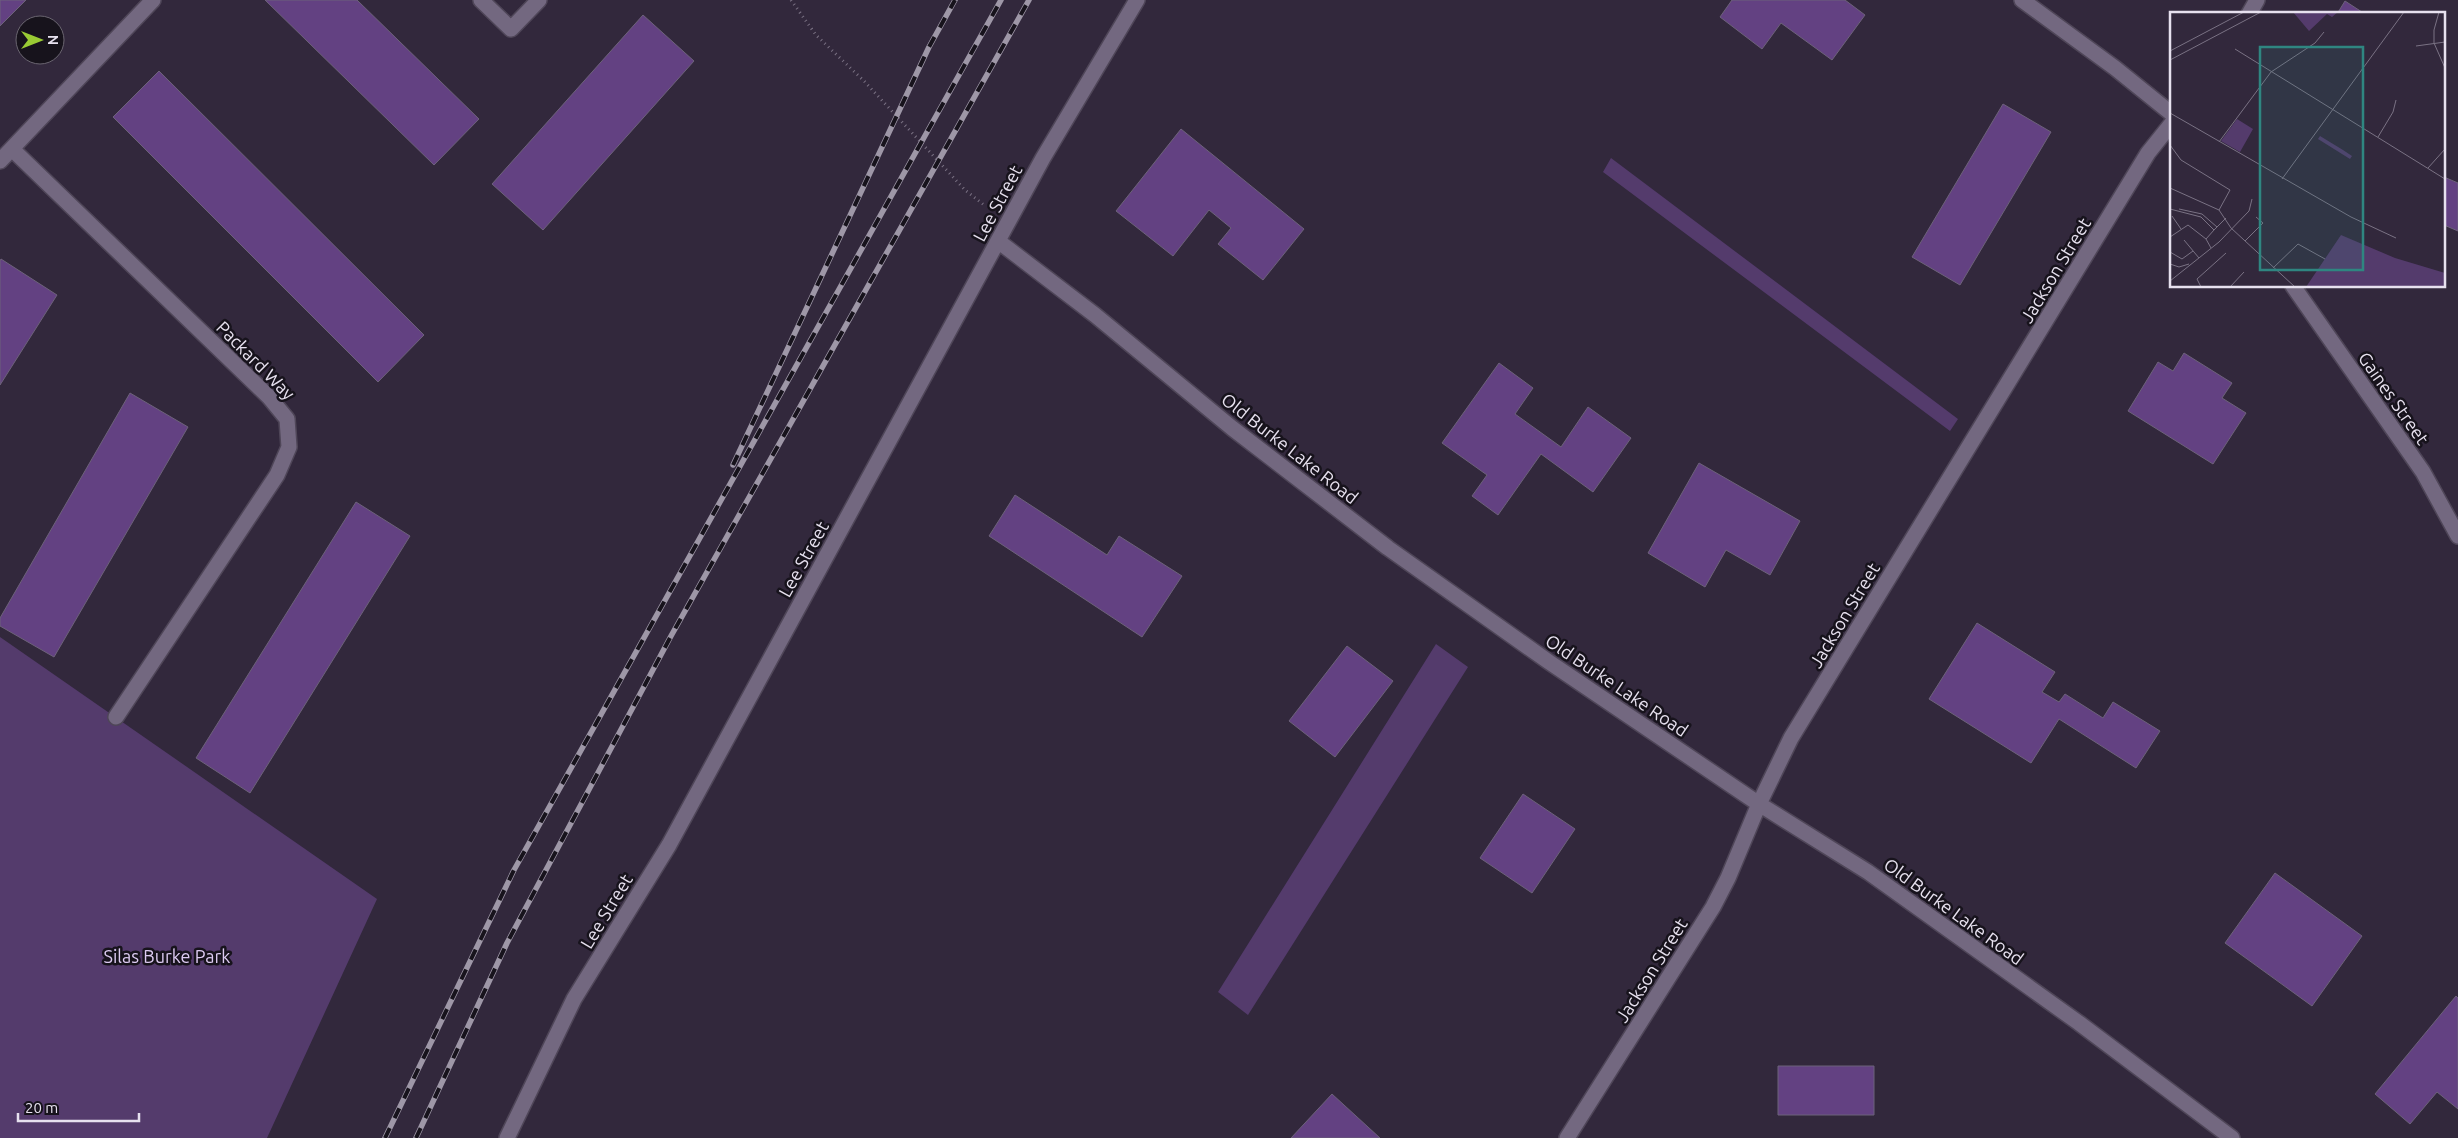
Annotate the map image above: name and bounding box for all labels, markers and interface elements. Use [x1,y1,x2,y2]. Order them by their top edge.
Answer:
inset map [2170,12,2446,288]
north arrow [15,15,65,65]
text: N [45,35,61,45]
street label: Lee Street [969,161,1025,245]
street label: Jackson Street [2016,214,2094,326]
street label: Packard Way [213,317,299,403]
street label: Gaines Street [2355,348,2433,448]
street label: Old Burke Lake Road [1218,389,1362,507]
street label: Lee Street [774,518,832,600]
street label: Jackson Street [1805,559,1883,671]
street label: Old Burke Lake Road [1542,630,1692,740]
street label: Old Burke Lake Road [1880,854,2028,968]
street label: Lee Street [576,870,636,952]
street label: Jackson Street [1611,914,1691,1026]
park label: Silas Burke Park [104,946,230,966]
scale bar [18,1090,139,1122]
text: 20 m [25,1099,58,1116]

